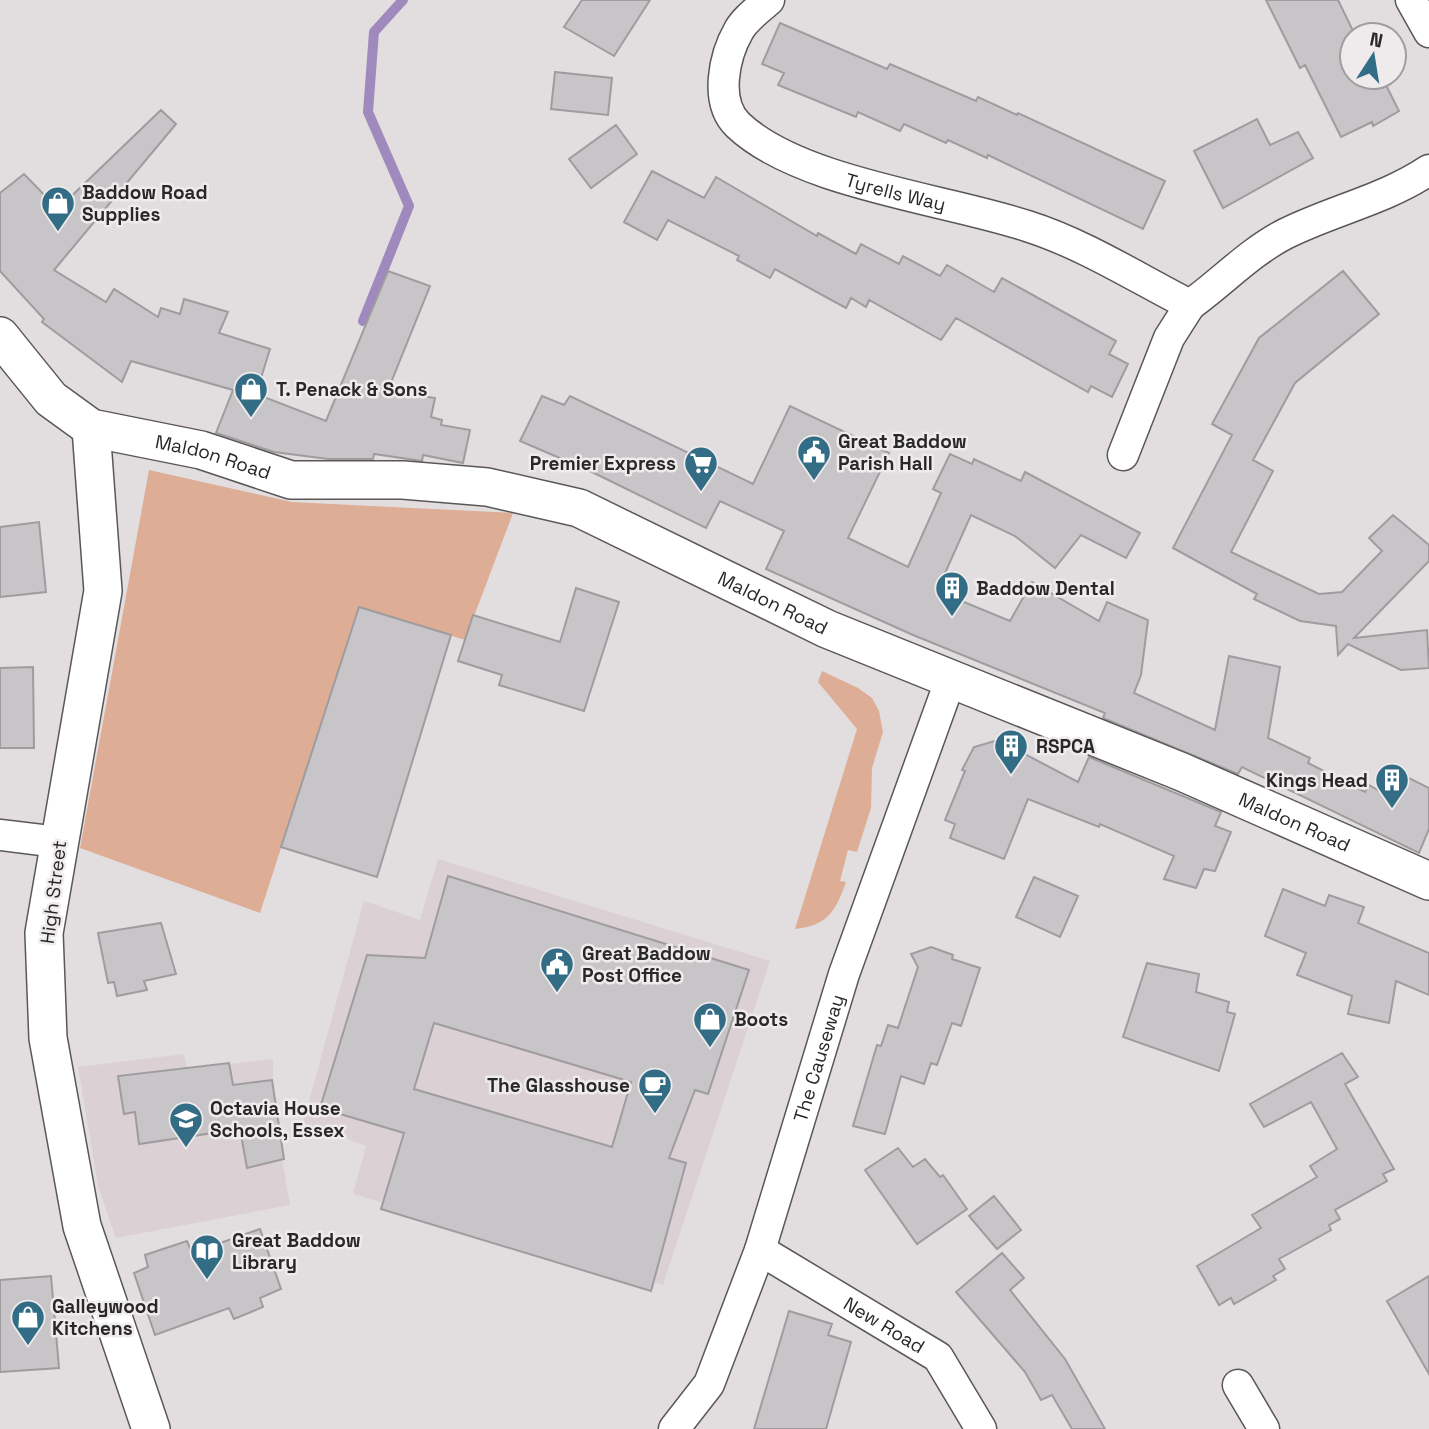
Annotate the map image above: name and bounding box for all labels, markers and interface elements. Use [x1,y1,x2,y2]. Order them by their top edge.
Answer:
north arrow [1338,21,1408,91]
text: N [1368,26,1385,53]
street label: Tyrells Way [842,167,948,217]
place label: Baddow Road Supplies [82,180,208,227]
shop icon: Baddow Road Supplies [39,184,77,233]
shop icon: T. Penack & Sons [232,370,270,419]
place label: T. Penack & Sons [276,377,428,402]
street label: Maldon Road [153,429,274,485]
place label: Great Baddow Parish Hall [838,429,967,476]
public building icon: Great Baddow Parish Hall [795,433,833,482]
supermarket icon: Premier Express [682,444,720,493]
place label: Premier Express [530,451,676,476]
street label: Maldon Road [714,566,832,640]
building icon: Baddow Dental [933,569,971,618]
place label: Baddow Dental [976,576,1115,601]
building icon: RSPCA [992,727,1030,776]
place label: RSPCA [1036,734,1095,759]
building icon: Kings Head [1373,761,1411,810]
place label: Kings Head [1266,768,1368,793]
street label: Maldon Road [1235,787,1354,858]
street label: High Street [35,839,72,945]
place label: Great Baddow Post Office [582,941,711,988]
public building icon: Great Baddow Post Office [538,945,576,994]
street label: The Causeway [788,991,850,1125]
shop icon: Boots [691,1000,729,1049]
place label: Boots [734,1007,788,1032]
cafe icon: The Glasshouse [636,1066,674,1115]
place label: The Glasshouse [487,1073,630,1098]
place label: Octavia House Schools, Essex [210,1096,345,1143]
school or university icon: Octavia House Schools, Essex [167,1100,205,1149]
place label: Great Baddow Library [232,1228,361,1275]
library icon: Great Baddow Library [188,1232,226,1281]
street label: New Road [839,1291,929,1359]
place label: Galleywood Kitchens [52,1294,159,1341]
shop icon: Galleywood Kitchens [9,1298,47,1347]

